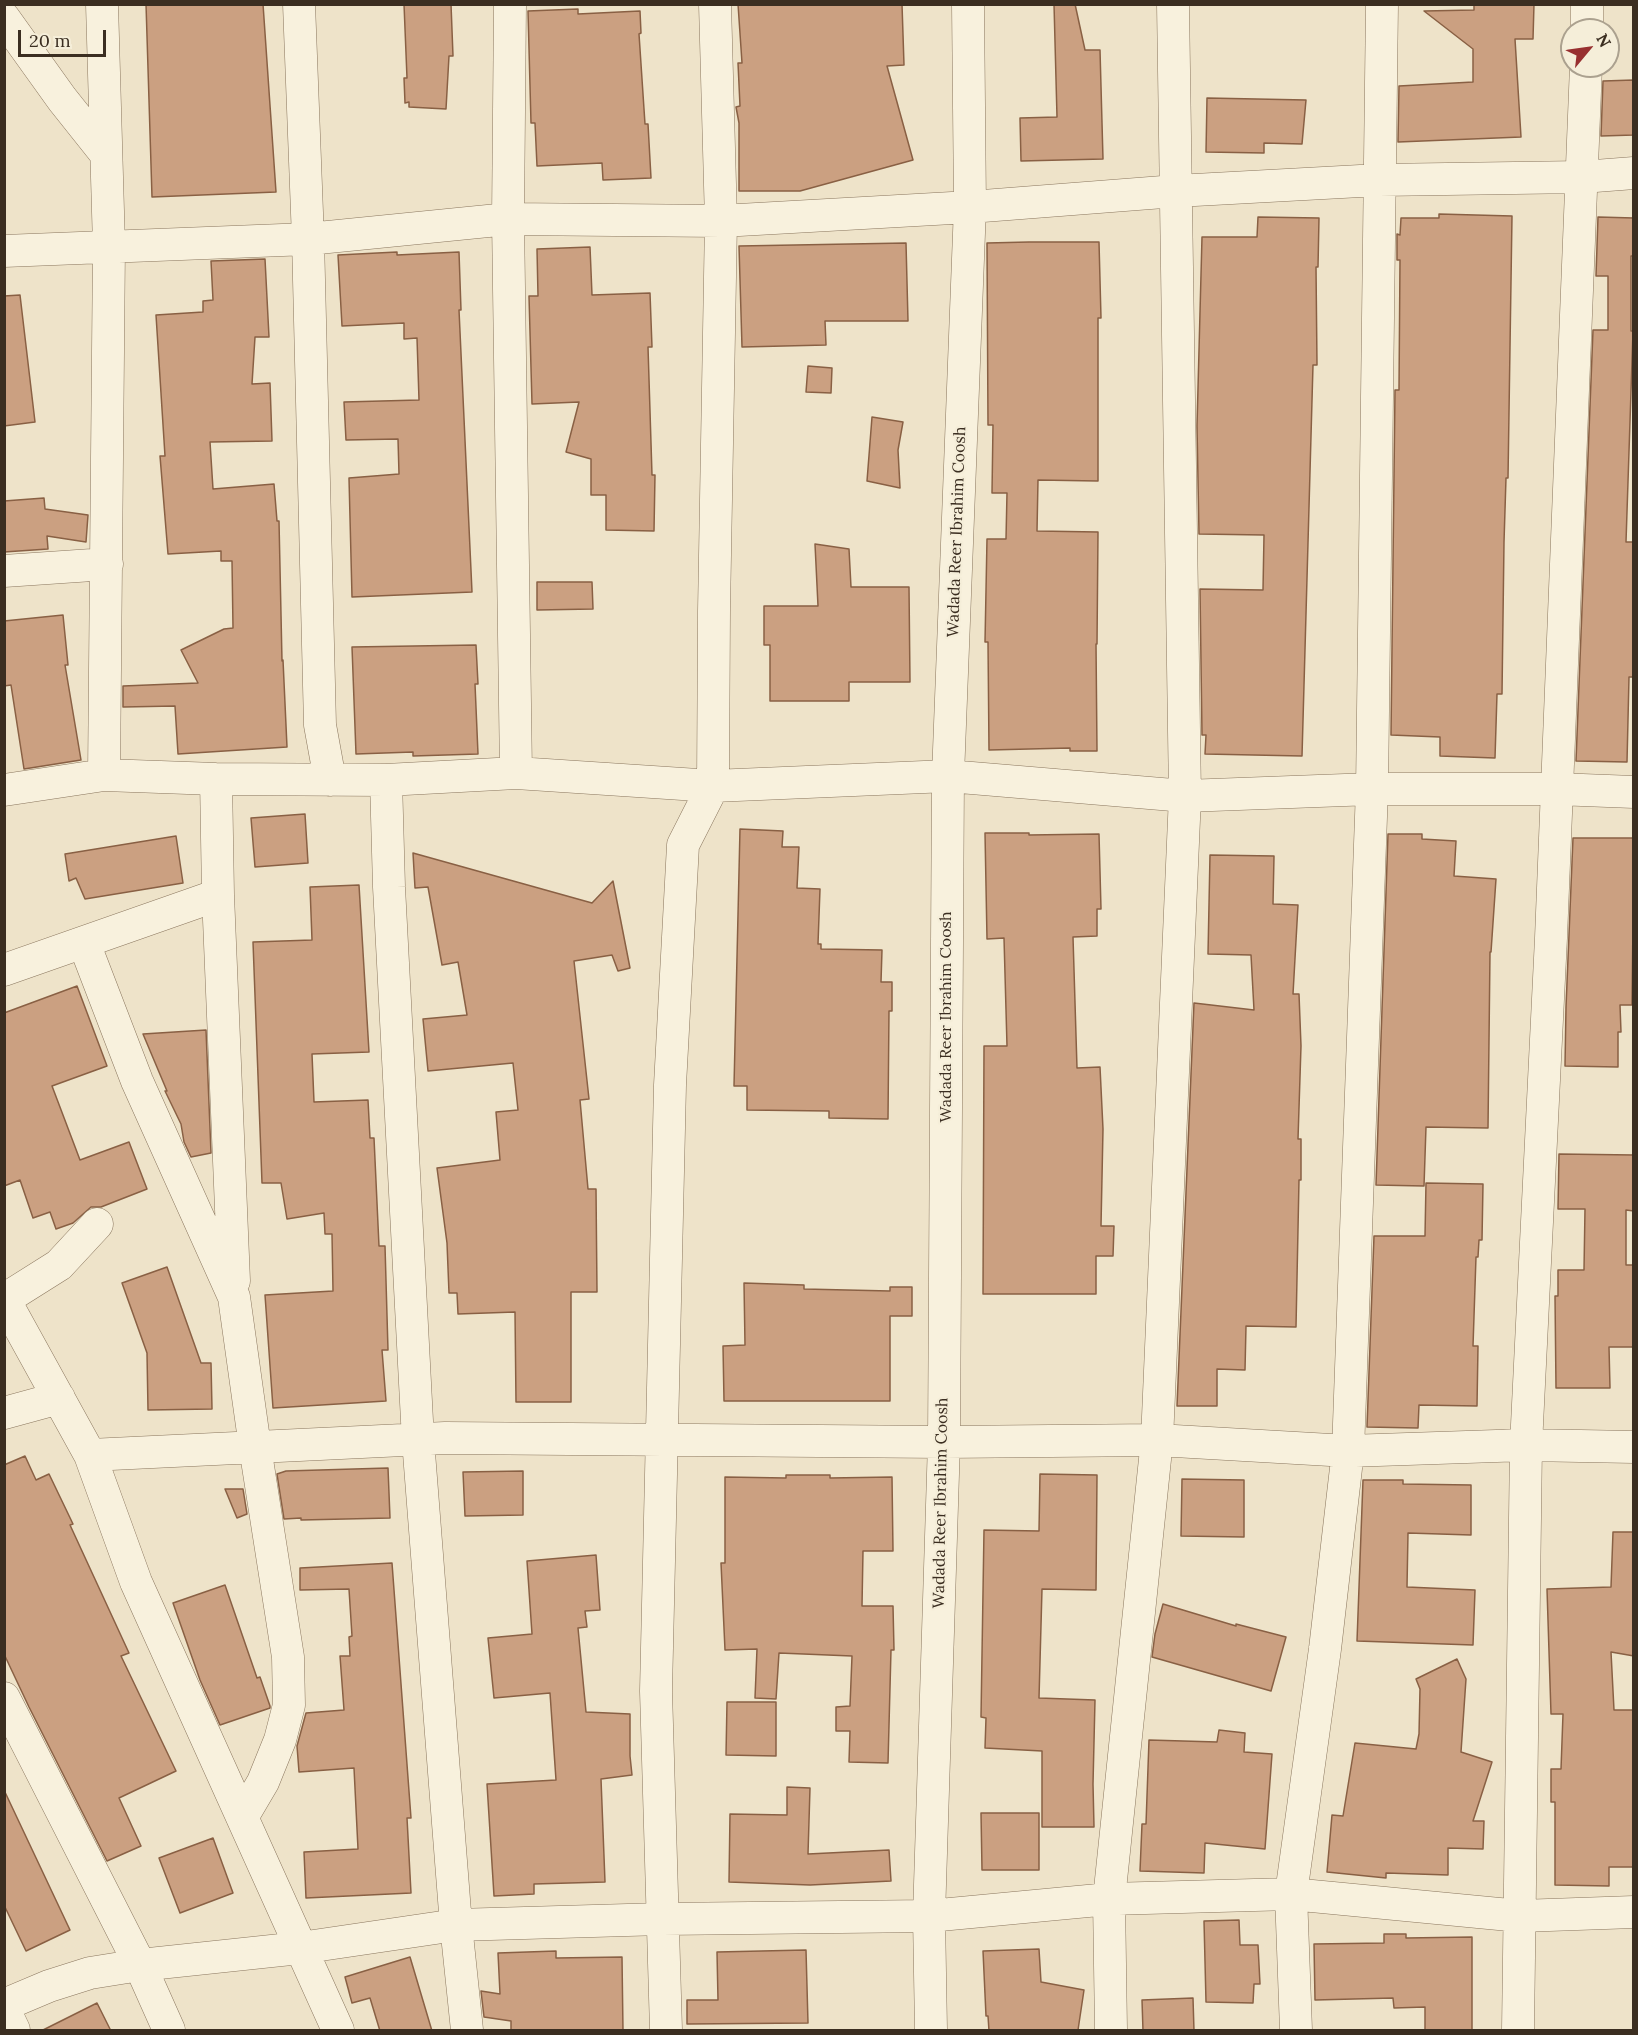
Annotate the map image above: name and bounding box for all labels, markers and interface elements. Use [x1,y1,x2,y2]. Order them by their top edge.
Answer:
scale bar [21,18,110,56]
north arrow [1560,18,1620,78]
text: 20 m [29,29,71,52]
text: N [1592,30,1616,51]
street label: Wadada Reer Ibrahim Coosh [944,426,970,638]
street label: Wadada Reer Ibrahim Coosh [936,912,956,1122]
street label: Wadada Reer Ibrahim Coosh [930,1397,952,1609]

